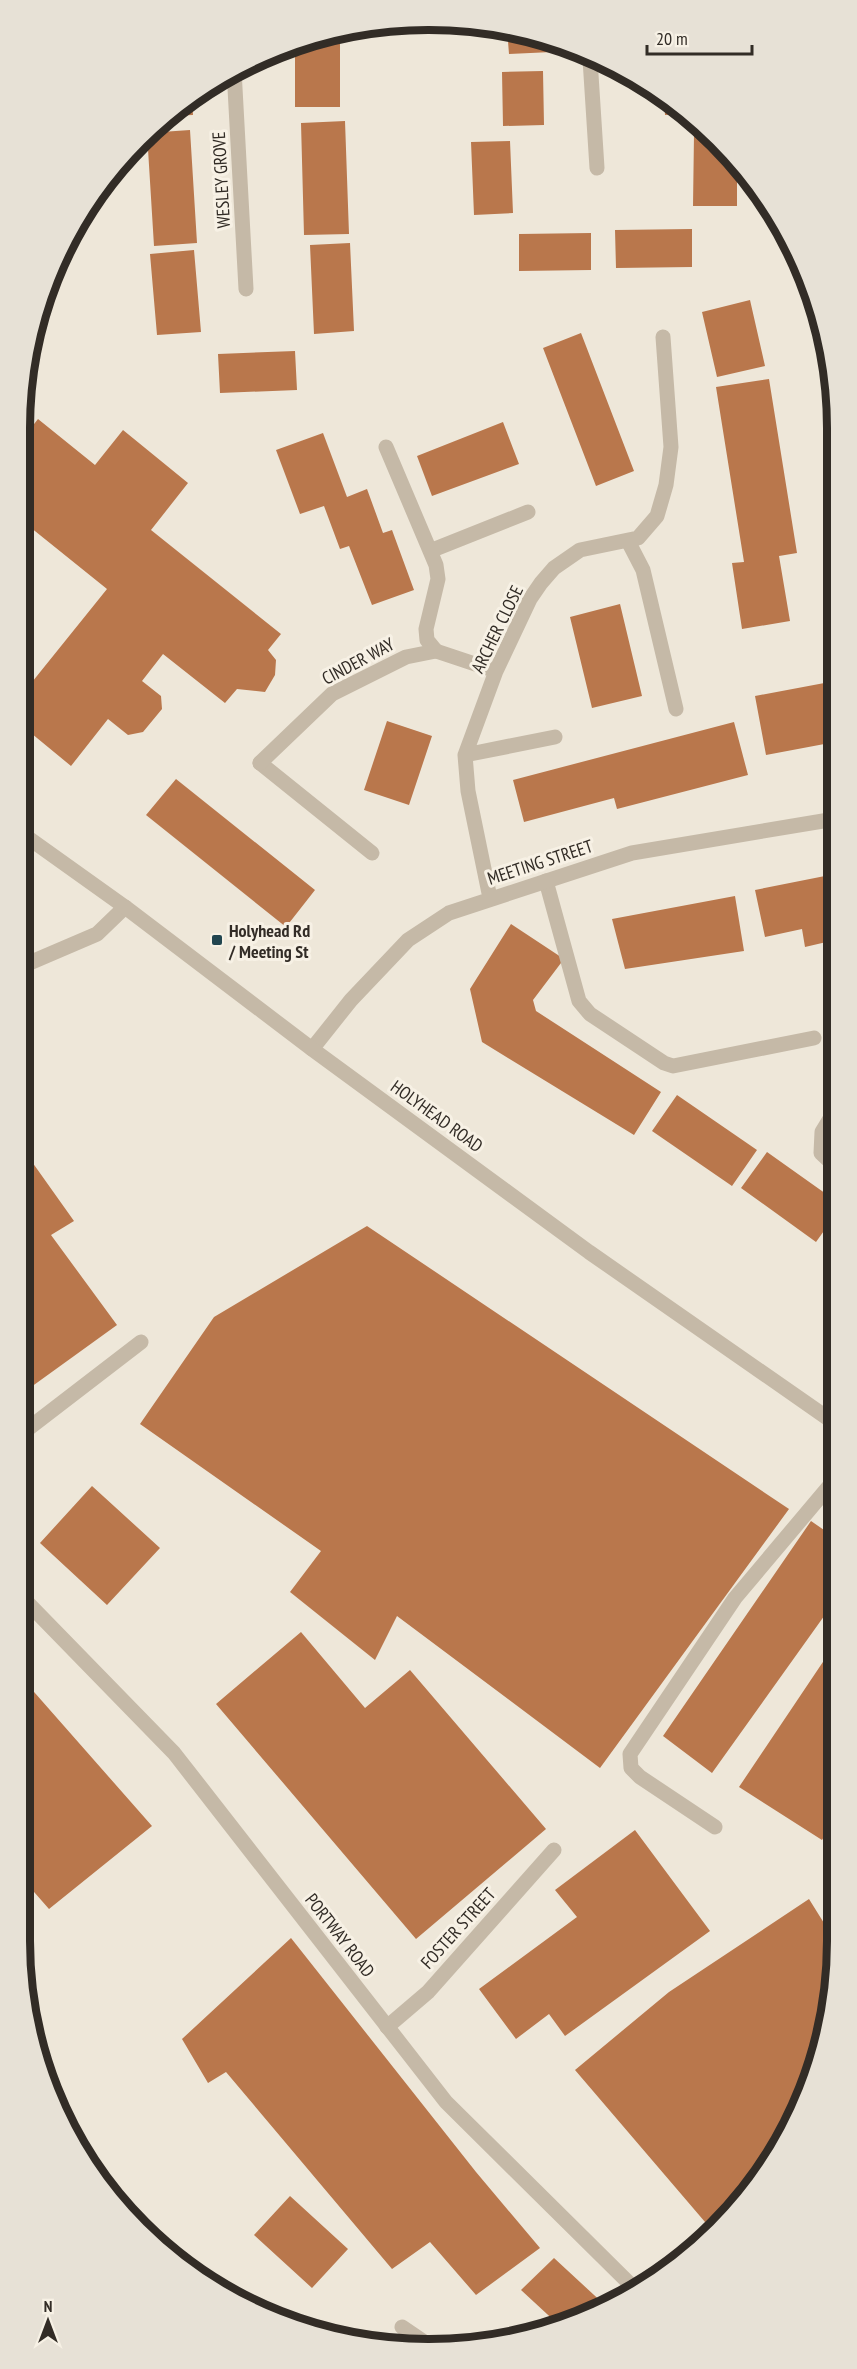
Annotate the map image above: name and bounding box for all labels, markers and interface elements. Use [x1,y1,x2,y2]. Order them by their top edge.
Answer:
scale bar [647,18,752,56]
text: 20 m [656,27,688,50]
street label: WESLEY GROVE [207,131,235,229]
street label: ARCHER CLOSE [466,581,528,677]
street label: CINDER WAY [318,632,399,690]
street label: MEETING STREET [484,834,596,890]
place label: Holyhead Rd / Meeting St [228,919,310,963]
marker: Holyhead Rd / Meeting St [210,933,224,947]
street label: HOLYHEAD ROAD [386,1075,488,1157]
street label: FOSTER STREET [416,1883,500,1973]
street label: PORTWAY ROAD [300,1889,380,1981]
north arrow [18,2291,78,2351]
text: N [44,2296,52,2316]

